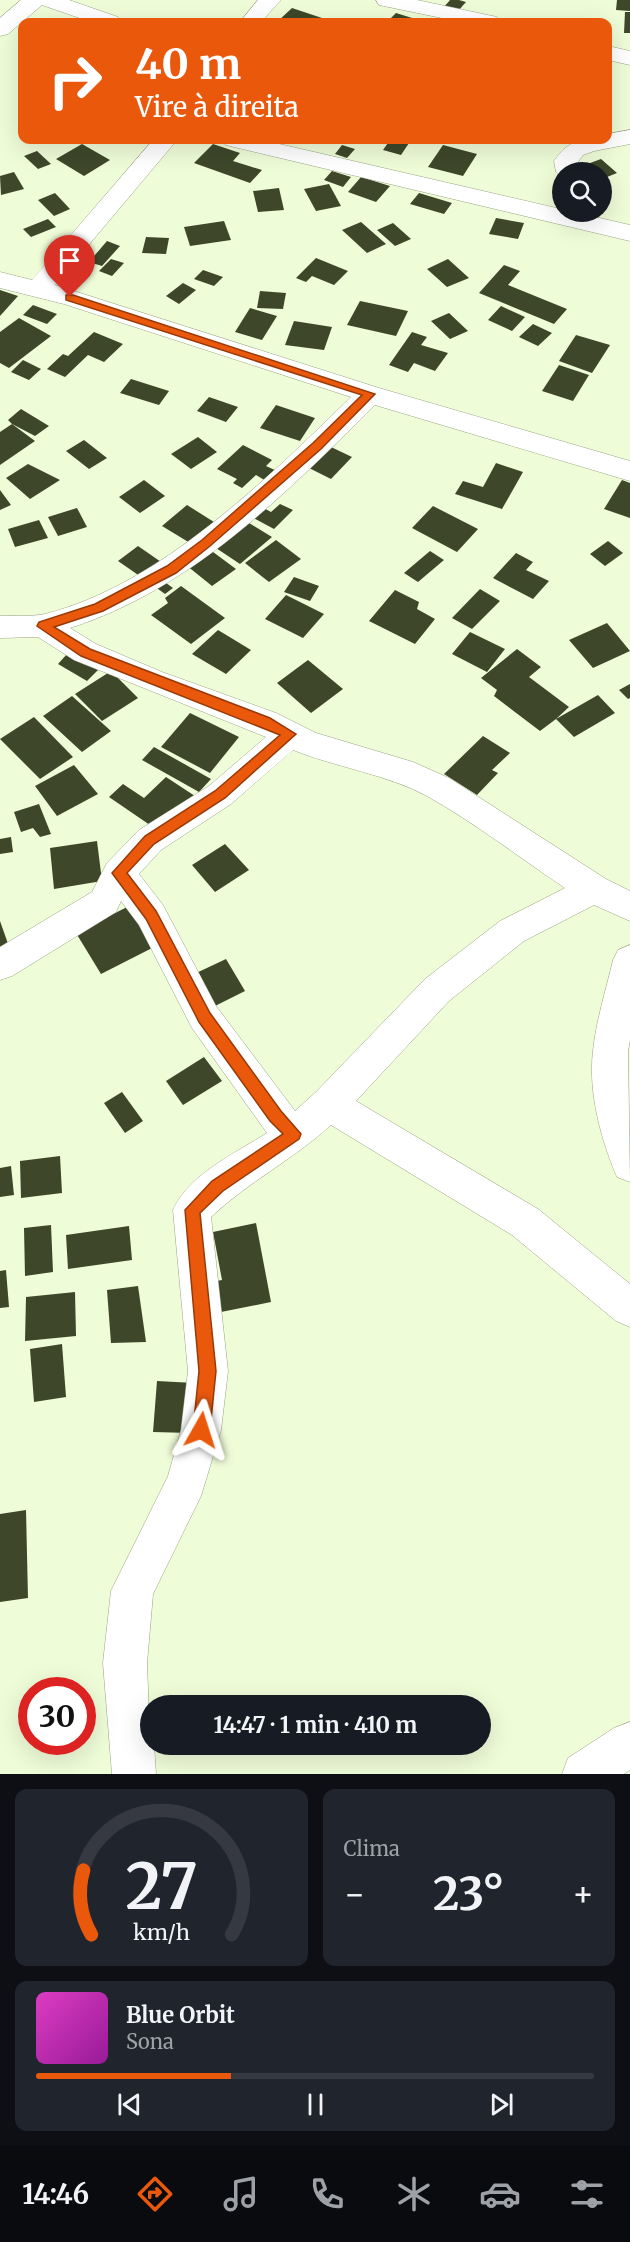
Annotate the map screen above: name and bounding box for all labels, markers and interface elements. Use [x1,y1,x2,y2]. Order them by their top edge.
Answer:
text: 40 m [135,38,241,90]
icon: right [36,42,114,120]
text: Vire à direita [135,90,299,124]
map controls [552,162,612,222]
button: search [552,162,612,222]
pin [44,235,95,297]
icon: arrive [53,244,86,277]
position arrow [169,1398,233,1462]
speed limit sign: 30 [18,1677,96,1755]
text: 14:47 · 1 min · 410 m [214,1711,418,1739]
text: Clima [344,1836,400,1861]
text: 27 [125,1848,197,1926]
text: 23° [433,1866,504,1922]
text: − [344,1874,366,1915]
text: + [572,1874,594,1915]
text: km/h [133,1919,190,1946]
text: Blue Orbit [126,2001,235,2029]
text: Sona [126,2029,174,2054]
icon: previous [113,2088,146,2121]
icon: pause [299,2088,332,2121]
icon: next [485,2088,518,2121]
icon: directions [134,2173,176,2215]
icon: music [220,2173,262,2215]
icon: phone [306,2173,348,2215]
icon: climate [393,2173,435,2215]
icon: car [479,2173,521,2215]
icon: filters [566,2173,608,2215]
text: 14:46 [22,2177,89,2211]

